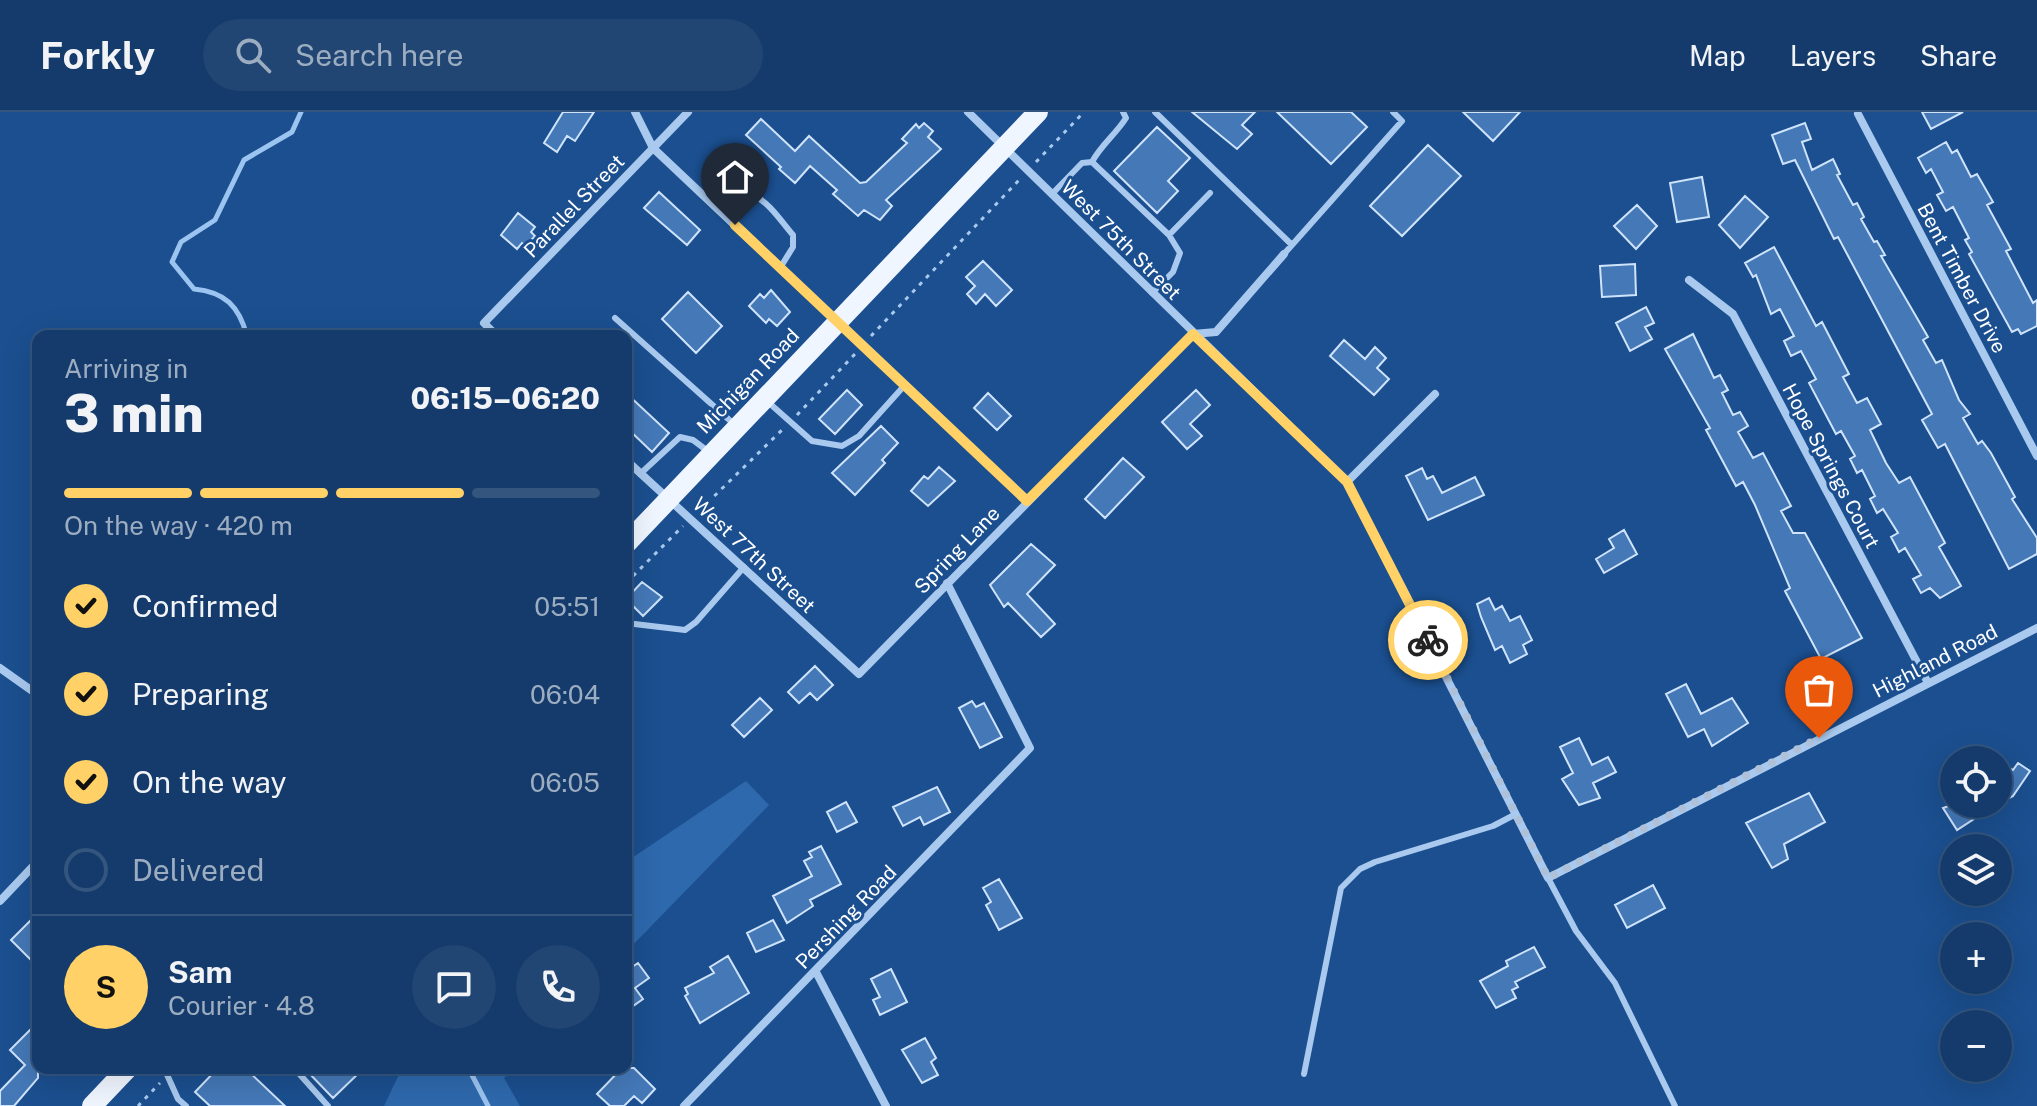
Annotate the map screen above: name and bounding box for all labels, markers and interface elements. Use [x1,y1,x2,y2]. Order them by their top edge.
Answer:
search box [203,19,763,91]
text: Forkly [40,33,155,78]
icon: search [231,33,275,77]
text: Search here [295,37,463,73]
text: Map [1689,39,1746,72]
text: Layers [1790,39,1876,72]
text: Share [1920,39,1997,72]
pin [701,143,769,225]
street label: Parallel Street [519,149,629,263]
icon: home [713,155,757,199]
street label: West 75th Street [1056,175,1186,305]
street label: Bent Timber Drive [1912,199,2012,357]
street label: Michigan Road [692,323,804,439]
text: Arriving in [64,353,188,384]
street label: Hope Springs Court [1777,379,1885,553]
text: 06:15–06:20 [410,380,600,416]
text: 3 min [64,383,204,444]
street label: West 77th Street [688,492,820,618]
street label: Spring Lane [909,501,1005,599]
text: On the way · 420 m [64,510,293,541]
icon: check [64,584,108,628]
text: Confirmed [132,588,278,624]
text: 05:51 [534,591,600,622]
courier [1388,600,1468,680]
icon: bike [1406,618,1450,662]
street label: Highland Road [1869,619,2001,703]
pin [1785,656,1853,738]
icon: bag [1797,668,1841,712]
icon: check [64,672,108,716]
text: Preparing [132,676,269,712]
text: 06:04 [530,679,600,710]
map controls [1940,746,2012,1082]
button: locate [1940,746,2012,818]
icon: check [64,760,108,804]
text: On the way [132,764,286,800]
text: 06:05 [530,767,600,798]
button: layers [1940,834,2012,906]
text: Delivered [132,852,264,888]
street label: Pershing Road [791,860,901,974]
button: + [1940,922,2012,994]
button: chat [412,945,496,1029]
button: phone [516,945,600,1029]
text: Sam [168,954,232,990]
text: S [96,969,116,1005]
text: Courier · 4.8 [168,990,315,1021]
button: − [1940,1010,2012,1082]

